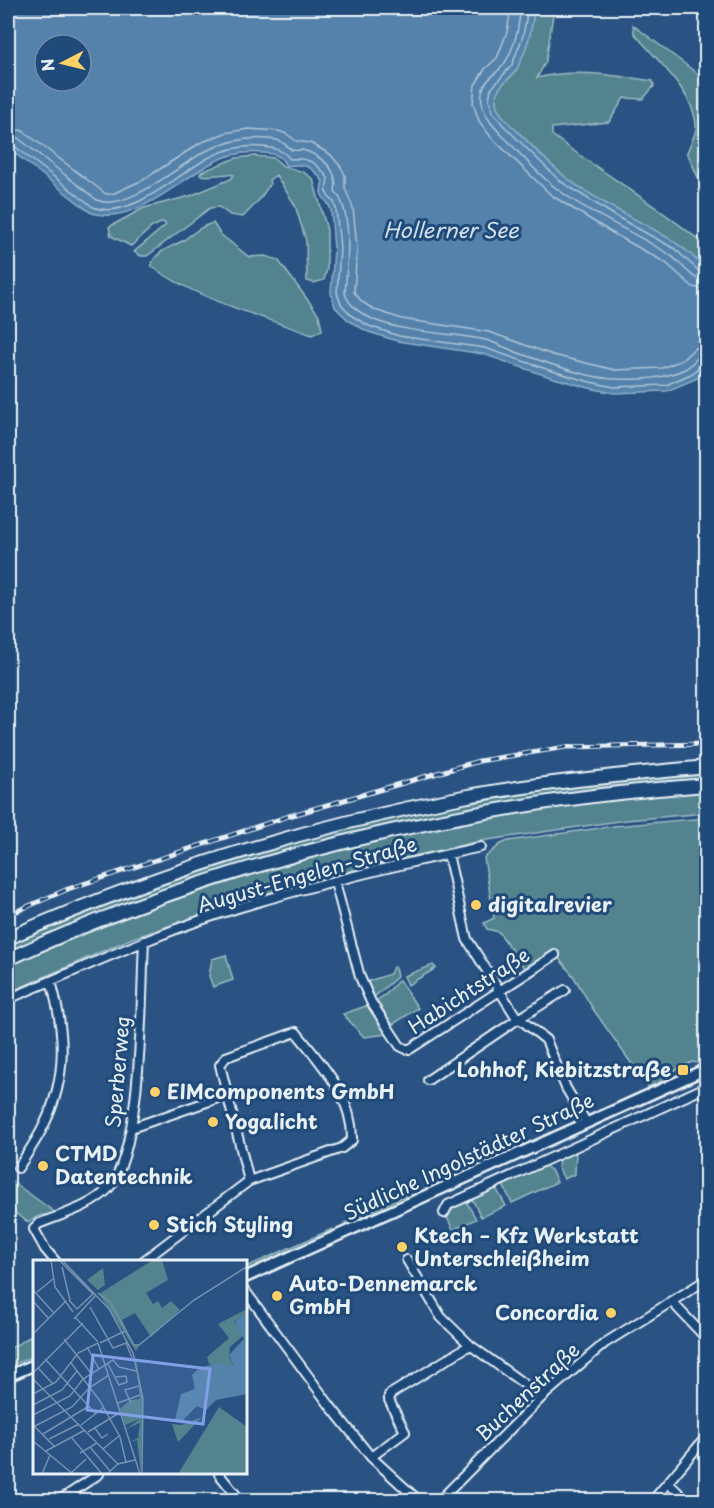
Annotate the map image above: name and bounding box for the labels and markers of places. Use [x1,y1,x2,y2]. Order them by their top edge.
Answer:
place label: digitalrevier [488,889,612,919]
marker: digitalrevier [469,898,483,912]
place label: Lohhof, Kiebitzstraße [457,1054,671,1084]
marker: Lohhof, Kiebitzstraße [676,1063,690,1077]
place label: EIMcomponents GmbH [167,1076,394,1106]
marker: EIMcomponents GmbH [148,1085,162,1099]
place label: Yogalicht [225,1106,318,1136]
marker: Yogalicht [206,1115,220,1129]
place label: CTMD Datentechnik [55,1138,193,1191]
marker: CTMD Datentechnik [36,1159,50,1173]
place label: Stich Styling [166,1209,293,1239]
marker: Stich Styling [147,1218,161,1232]
place label: Ktech – Kfz Werkstatt Unterschleißheim [414,1220,639,1273]
marker: Ktech – Kfz Werkstatt Unterschleißheim [395,1240,409,1254]
place label: Auto-Dennemarck GmbH [289,1268,478,1321]
marker: Auto-Dennemarck GmbH [270,1289,284,1303]
place label: Concordia [495,1297,599,1327]
marker: Concordia [604,1306,618,1320]

